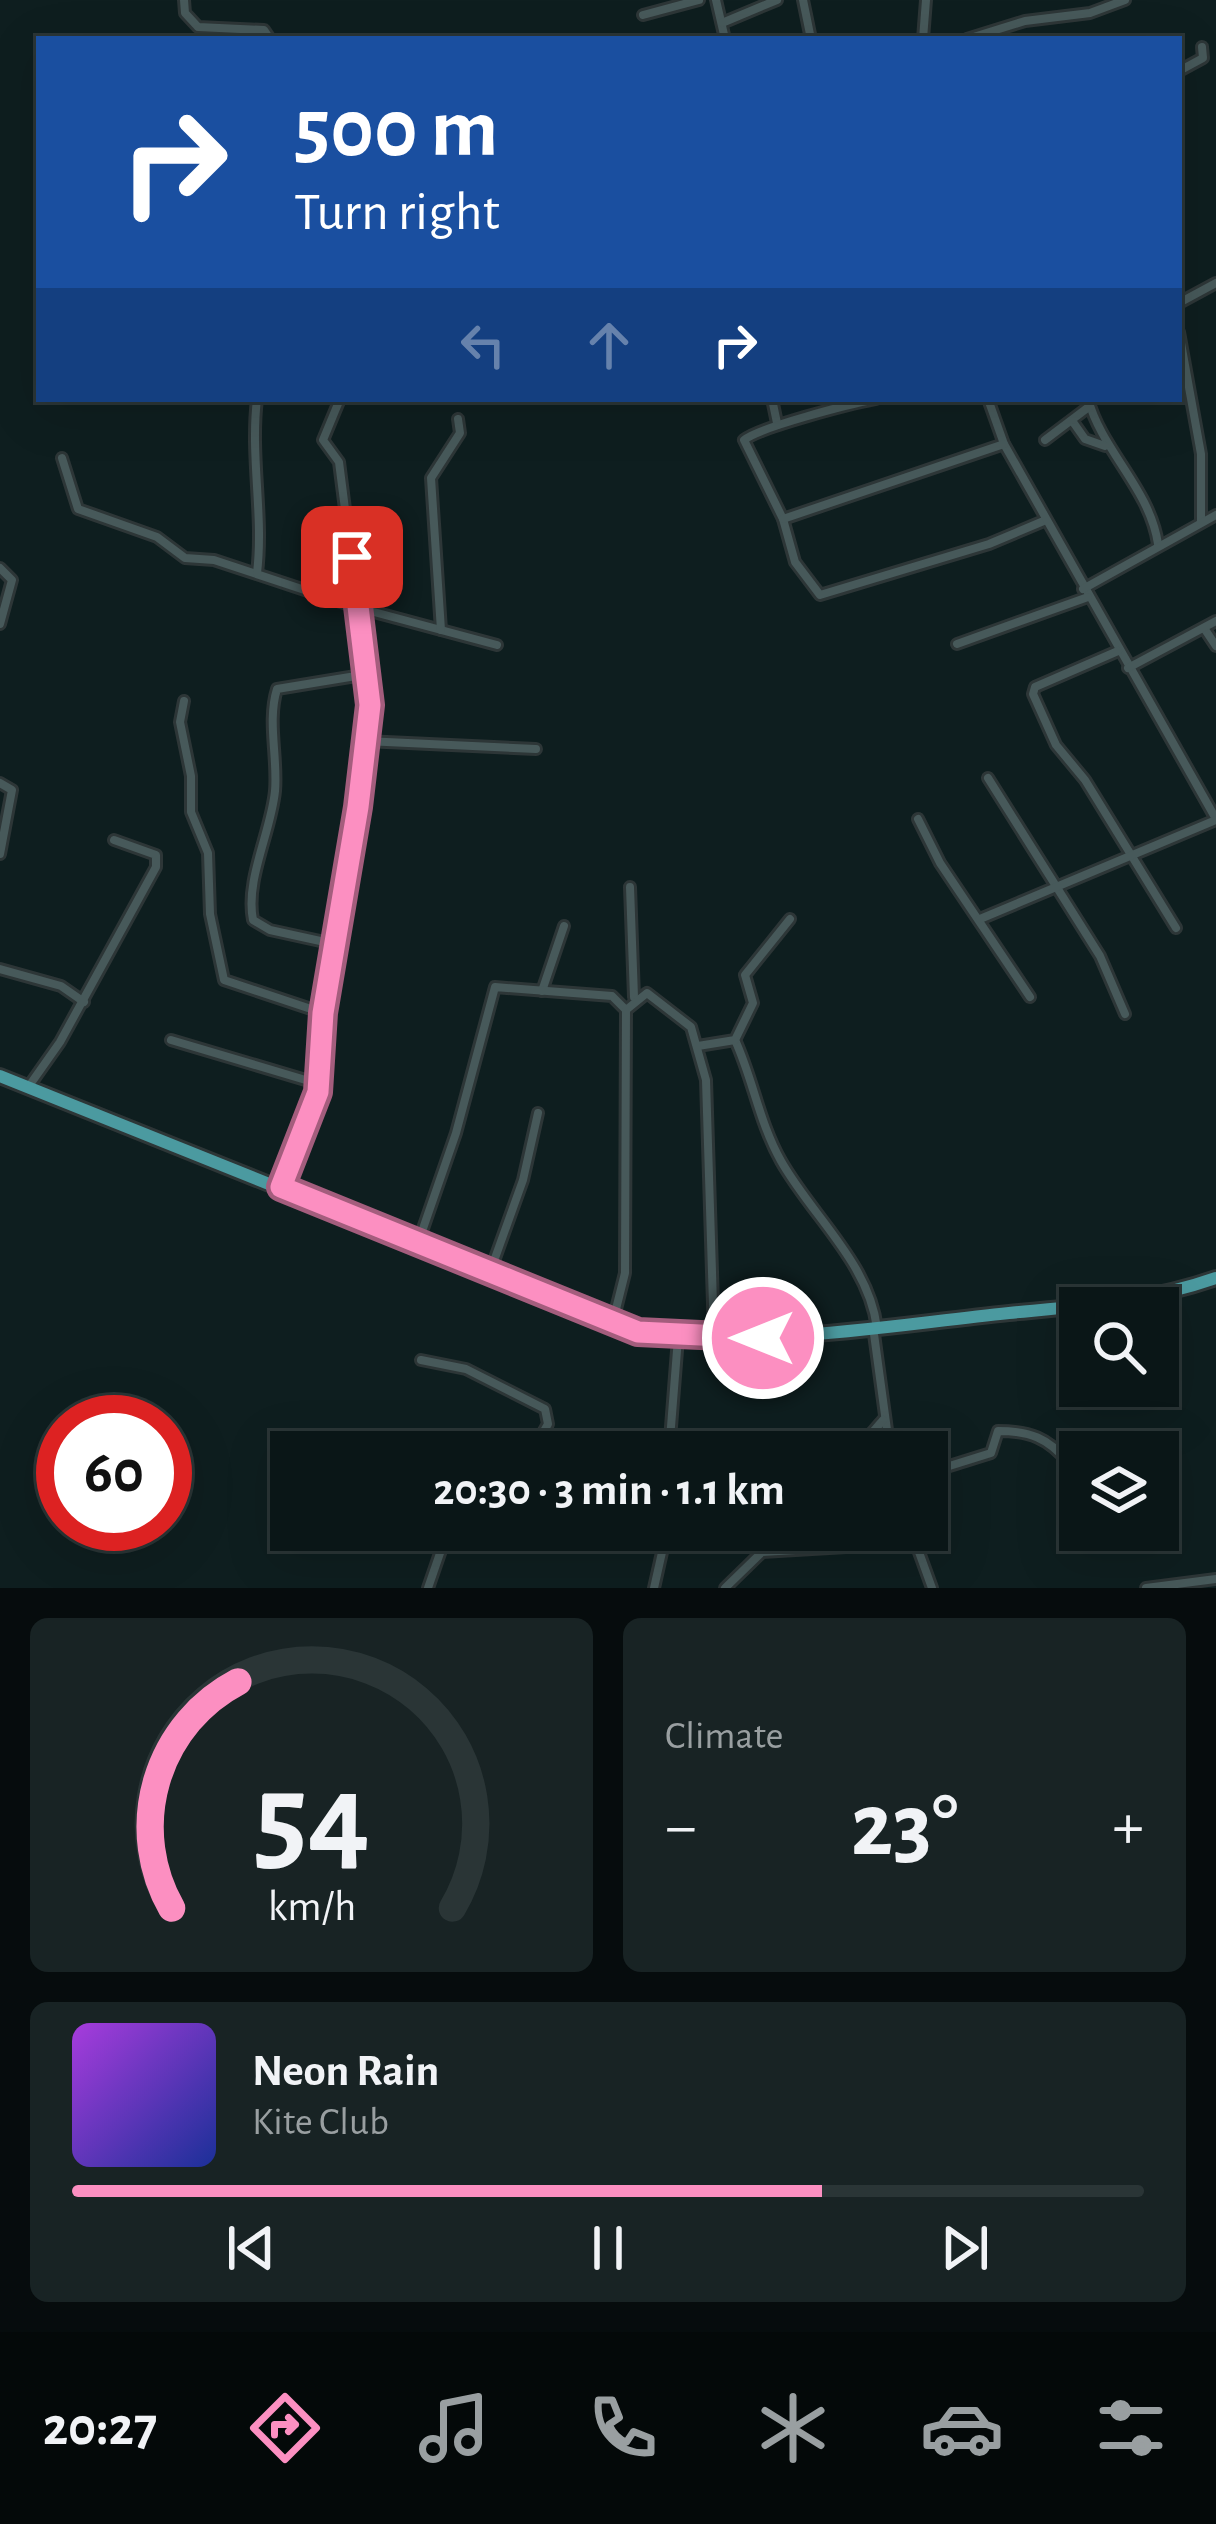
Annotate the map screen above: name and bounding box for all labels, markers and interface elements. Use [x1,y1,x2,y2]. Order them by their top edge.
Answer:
icon: right [96,84,252,240]
text: 500 m [294,88,498,172]
text: Turn right [294,186,500,240]
icon: left [450,312,516,378]
icon: ahead [576,312,642,378]
icon: right [702,312,768,378]
pin [301,506,403,608]
icon: arrive [319,524,385,590]
position arrow [700,1275,826,1401]
map controls [1059,1287,1179,1551]
button: search [1059,1287,1179,1407]
speed limit sign: 60 [36,1395,192,1551]
button: layers [1059,1431,1179,1551]
text: 20:30 · 3 min · 1.1 km [433,1468,785,1513]
text: Climate [665,1717,783,1756]
text: 54 [253,1757,370,1882]
text: 23° [851,1782,958,1872]
text: − [665,1794,697,1860]
text: + [1112,1794,1144,1860]
text: km/h [267,1886,356,1929]
text: Neon Rain [252,2049,439,2094]
text: Kite Club [252,2103,389,2142]
icon: previous [218,2215,284,2281]
icon: pause [575,2215,641,2281]
icon: next [932,2215,998,2281]
icon: directions [243,2386,327,2470]
icon: music [412,2386,496,2470]
icon: phone [581,2386,665,2470]
icon: climate [751,2386,835,2470]
icon: car [920,2386,1004,2470]
icon: filters [1089,2386,1173,2470]
text: 20:27 [43,2401,157,2455]

